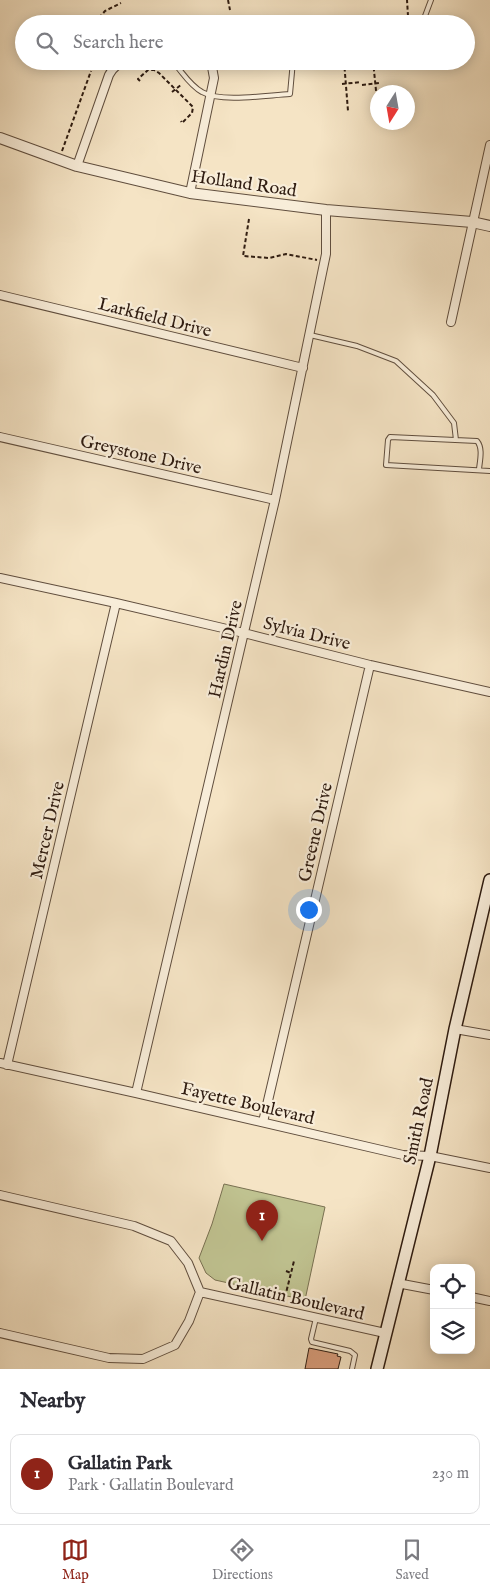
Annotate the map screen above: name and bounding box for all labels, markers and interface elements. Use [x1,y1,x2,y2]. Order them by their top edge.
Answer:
search box [15,15,475,70]
icon: search [33,29,61,57]
text: Search here [73,31,164,55]
north arrow [370,85,415,130]
street label: Holland Road [190,166,298,203]
street label: Larkfield Drive [96,293,214,344]
street label: Greystone Drive [78,430,204,481]
street label: Hardin Drive [204,598,249,700]
street label: Sylvia Drive [261,613,353,656]
street label: Mercer Drive [26,779,71,882]
street label: Greene Drive [294,780,339,884]
your location [296,897,322,923]
street label: Smith Road [399,1075,440,1167]
street label: Fayette Boulevard [179,1078,317,1131]
pin: 1 [246,1200,278,1241]
map controls [430,1264,475,1354]
button: locate [430,1264,475,1309]
street label: Gallatin Boulevard [225,1272,367,1327]
button: layers [430,1309,475,1354]
text: Nearby [20,1388,85,1415]
text: Gallatin Park [68,1452,172,1476]
text: 1 [34,1464,40,1484]
text: 230 m [432,1464,469,1484]
text: Park · Gallatin Boulevard [68,1476,234,1496]
tab: Map [61,1536,89,1584]
tab: Directions [212,1536,273,1584]
tab: Saved [396,1536,429,1584]

